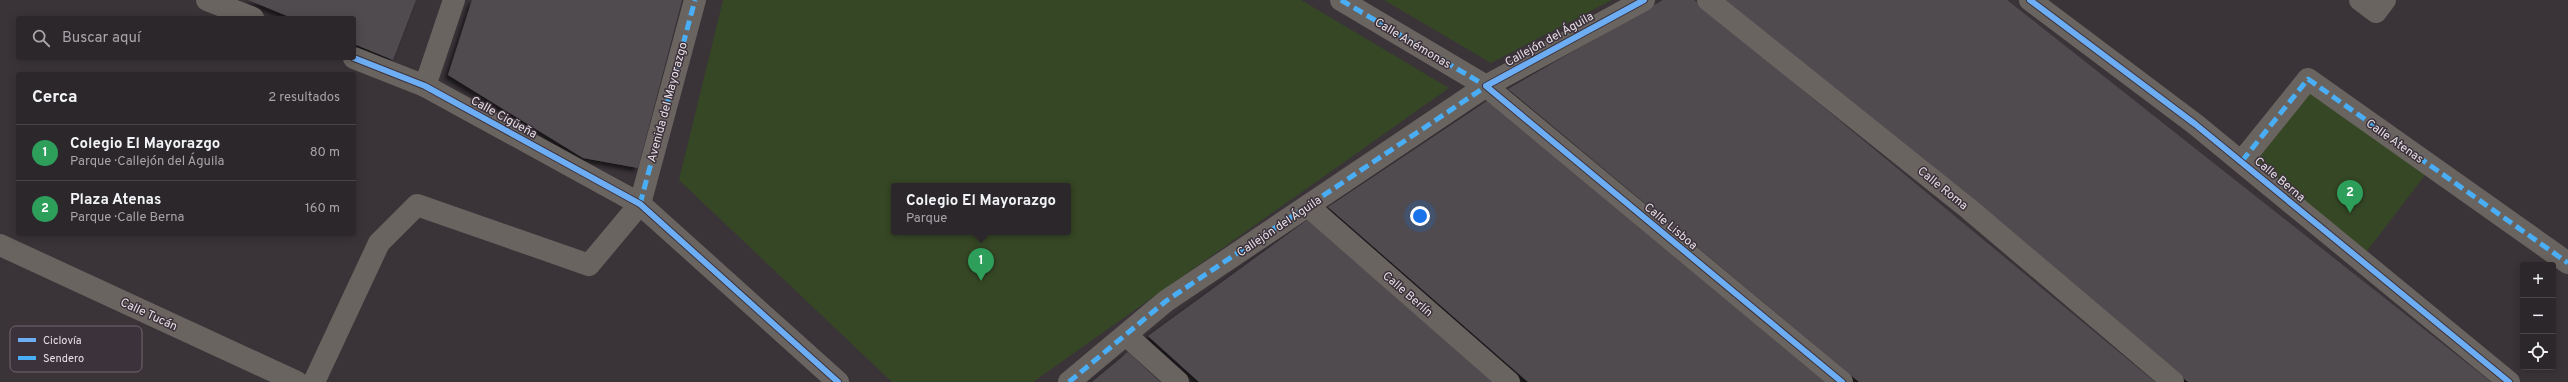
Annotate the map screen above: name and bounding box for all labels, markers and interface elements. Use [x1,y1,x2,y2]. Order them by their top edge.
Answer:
street label: Callejón del Águila [1502,9,1597,71]
street label: Calle Anémonas [1371,15,1454,73]
search box [16,16,356,60]
icon: search [30,27,52,49]
text: Buscar aquí [62,29,141,48]
street label: Avenida del Mayorazgo [644,40,692,164]
text: Cerca [32,87,78,109]
text: 2 resultados [268,90,340,106]
street label: Calle Cigüeña [467,93,540,143]
street label: Calle Atenas [2362,116,2426,168]
text: Colegio El Mayorazgo [70,135,220,154]
text: 1 [42,145,48,161]
text: 80 m [310,145,340,161]
text: Parque · Callejón del Águila [70,154,224,170]
street label: Calle Berna [2250,154,2308,206]
street label: Calle Roma [1914,164,1971,214]
pin: 2 [2337,180,2363,213]
popup [891,183,1071,235]
text: Plaza Atenas [70,191,161,210]
text: Colegio El Mayorazgo [906,192,1056,211]
street label: Callejón del Águila [1234,193,1325,261]
street label: Calle Lisboa [1640,200,1700,254]
text: 2 [41,201,49,217]
text: 160 m [305,201,340,217]
your location [1410,206,1430,226]
text: Parque · Calle Berna [70,210,184,226]
text: Parque [906,211,947,227]
pin: 1 [968,248,994,281]
map controls [2520,262,2556,370]
button: + [2520,262,2556,298]
street label: Calle Berlín [1379,268,1436,321]
street label: Calle Tucán [117,295,180,335]
button: − [2520,298,2556,334]
legend [10,326,142,372]
text: Ciclovía [43,334,82,348]
button: locate [2520,334,2556,370]
text: Sendero [43,352,84,366]

